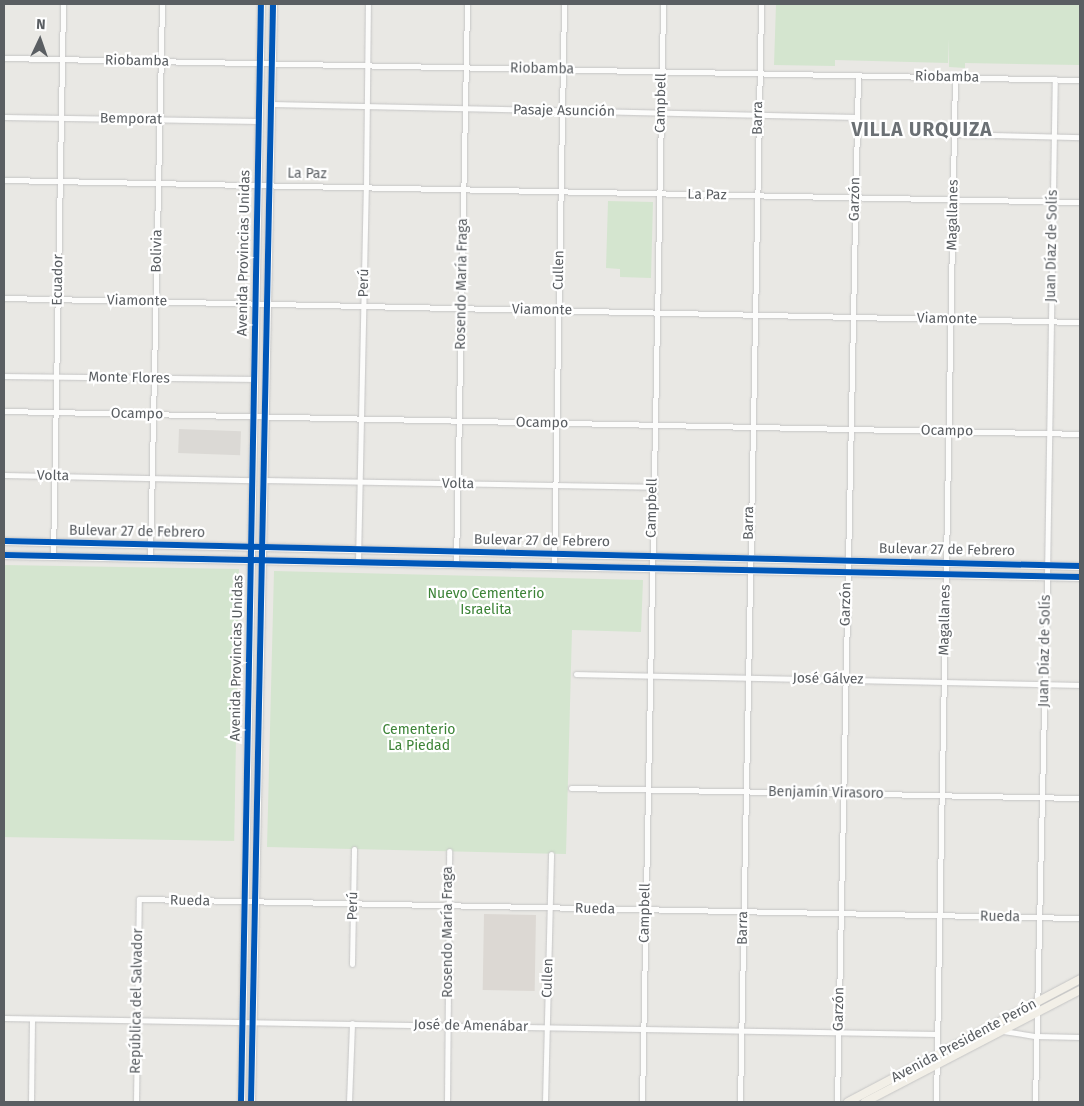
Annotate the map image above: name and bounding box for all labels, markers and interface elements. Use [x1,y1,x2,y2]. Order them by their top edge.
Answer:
north arrow [15,15,65,65]
text: N [36,16,46,33]
street label: Riobamba [105,52,169,70]
street label: Riobamba [510,60,574,78]
street label: Riobamba [915,68,979,86]
street label: Campbell [652,73,670,133]
street label: Barra [749,101,767,135]
street label: Pasaje Asunción [513,102,615,120]
street label: Bemporat [100,110,162,128]
district label: VILLA URQUIZA [850,119,994,141]
street label: La Paz [287,165,327,183]
street label: Avenida Provincias Unidas [234,170,254,336]
street label: Garzón [846,177,864,221]
street label: Magallanes [944,179,962,251]
street label: La Paz [687,186,727,204]
street label: Juan Díaz de Solís [1043,190,1061,302]
street label: Rosendo María Fraga [452,218,472,350]
street label: Bolivia [148,229,166,273]
street label: Cullen [550,250,568,290]
street label: Ecuador [49,254,67,306]
street label: Perú [355,268,373,298]
street label: Viamonte [107,292,167,310]
street label: Viamonte [512,301,572,319]
street label: Viamonte [917,310,977,328]
street label: Monte Flores [88,369,170,387]
street label: Ocampo [111,405,163,423]
street label: Ocampo [516,414,568,432]
street label: Ocampo [921,422,973,440]
street label: Volta [37,467,69,485]
street label: Volta [442,475,474,493]
street label: Campbell [643,478,661,538]
street label: Barra [740,506,758,540]
street label: Bulevar 27 de Febrero [69,522,205,542]
street label: Bulevar 27 de Febrero [474,531,610,551]
street label: Bulevar 27 de Febrero [879,540,1015,560]
street label: Avenida Provincias Unidas [227,575,247,741]
street label: Garzón [837,582,855,626]
street label: Magallanes [936,584,954,656]
park label: Nuevo Cementerio Israelita [427,586,545,618]
street label: Juan Díaz de Solís [1036,595,1054,707]
street label: José Gálvez [792,670,864,688]
park label: Cementerio La Piedad [382,722,456,754]
street label: Benjamín Virasoro [768,784,884,802]
street label: Rosendo María Fraga [440,866,456,998]
street label: Campbell [636,883,654,943]
street label: Perú [344,891,362,921]
street label: Rueda [170,892,210,910]
street label: Rueda [575,900,615,918]
street label: Rueda [980,908,1020,926]
street label: Barra [734,911,752,945]
street label: República del Salvador [127,928,147,1074]
street label: Cullen [539,958,557,998]
street label: Garzón [830,987,848,1031]
street label: Avenida Presidente Perón [888,995,1040,1087]
street label: José de Amenábar [414,1017,528,1035]

